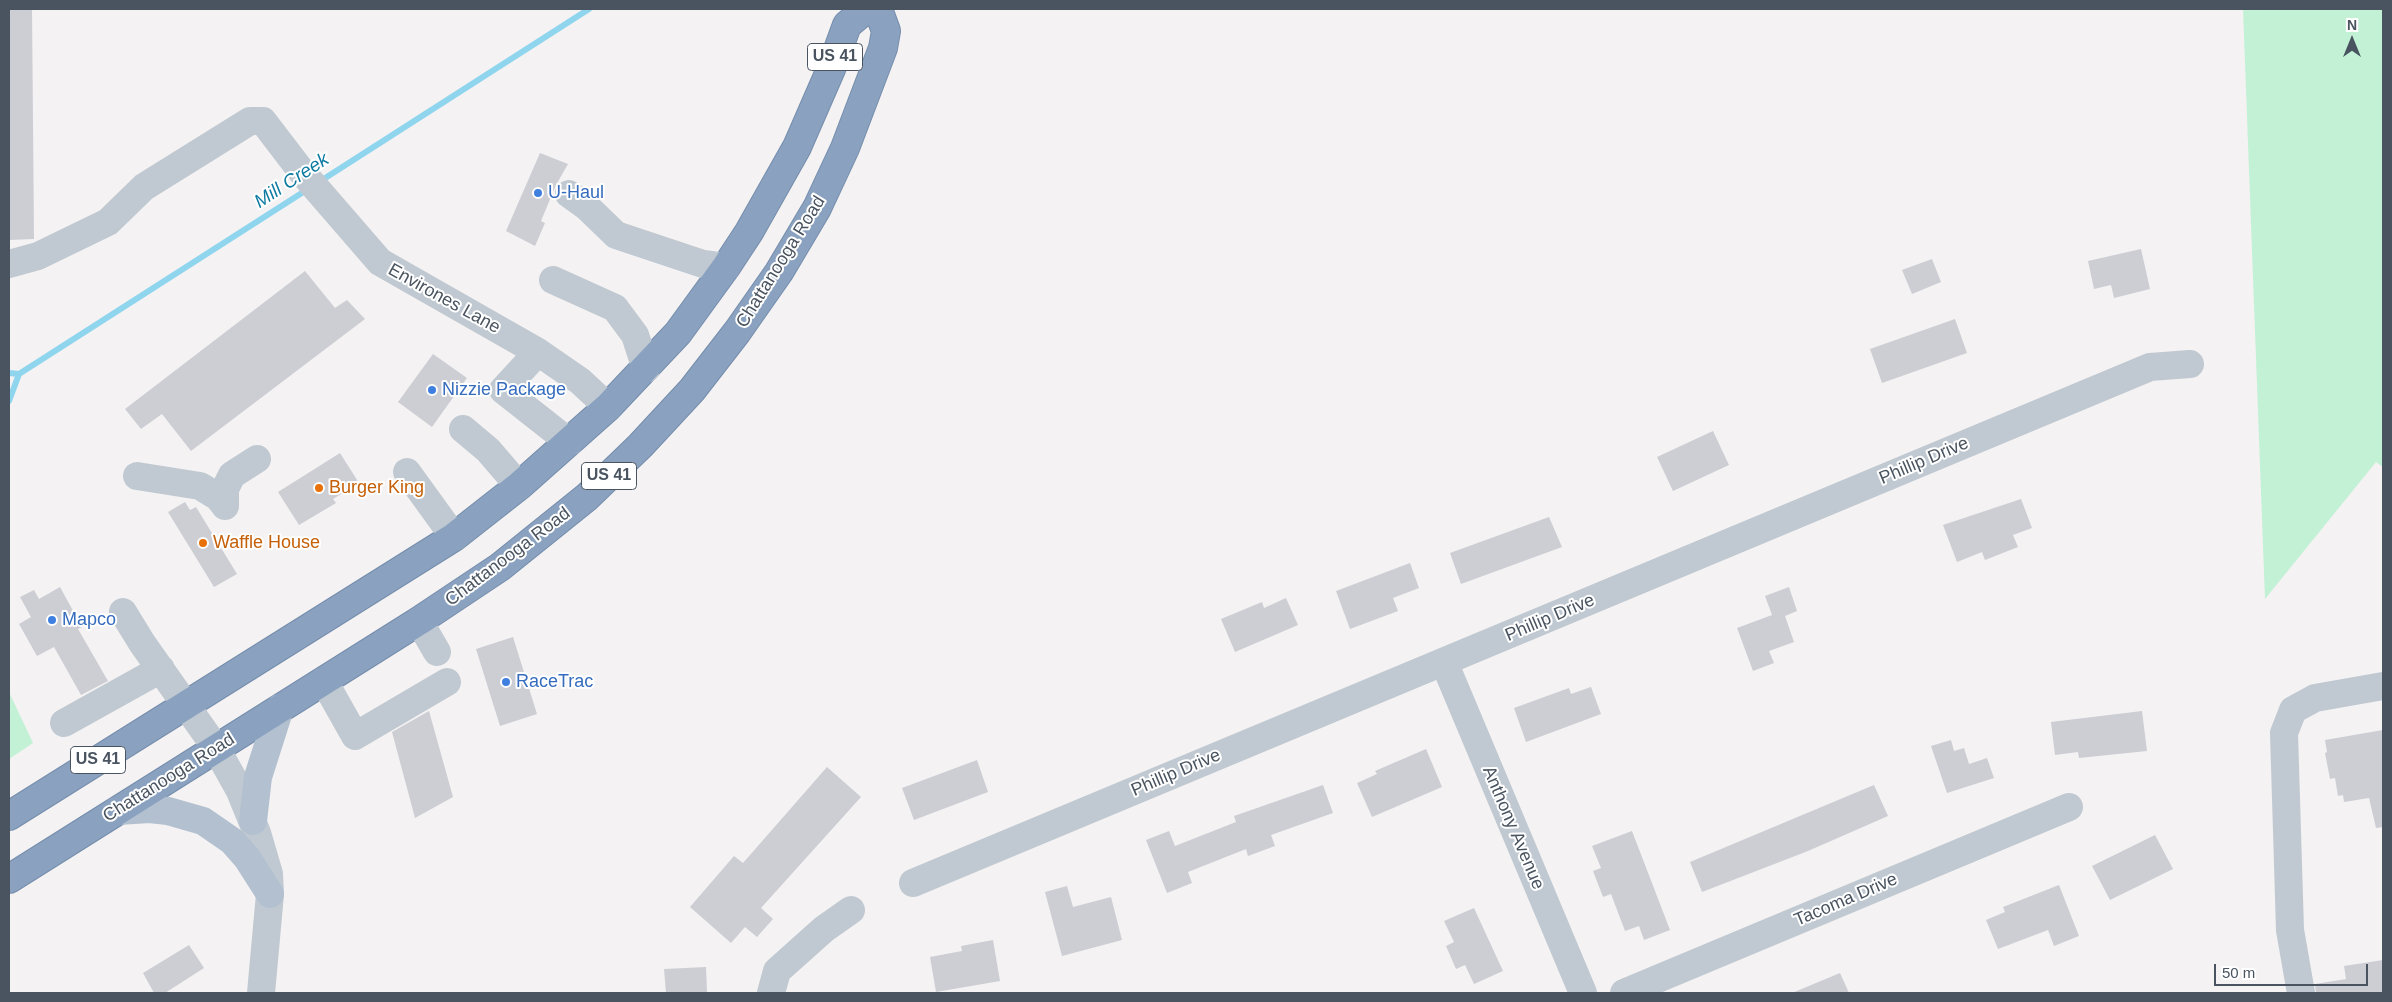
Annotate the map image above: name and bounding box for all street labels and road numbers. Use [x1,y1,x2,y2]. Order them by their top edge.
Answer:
road number: US 41 [808,44,862,70]
street label: Chattanooga Road [732,192,830,332]
street label: Environes Lane [384,259,504,339]
street label: Phillip Drive [1876,432,1972,490]
road number: US 41 [582,462,636,490]
street label: Chattanooga Road [441,503,575,611]
street label: Phillip Drive [1502,589,1598,647]
street label: Chattanooga Road [99,729,239,827]
street label: Phillip Drive [1128,744,1224,802]
road number: US 41 [70,746,126,774]
street label: Anthony Avenue [1477,763,1549,893]
street label: Tacoma Drive [1791,869,1901,931]

